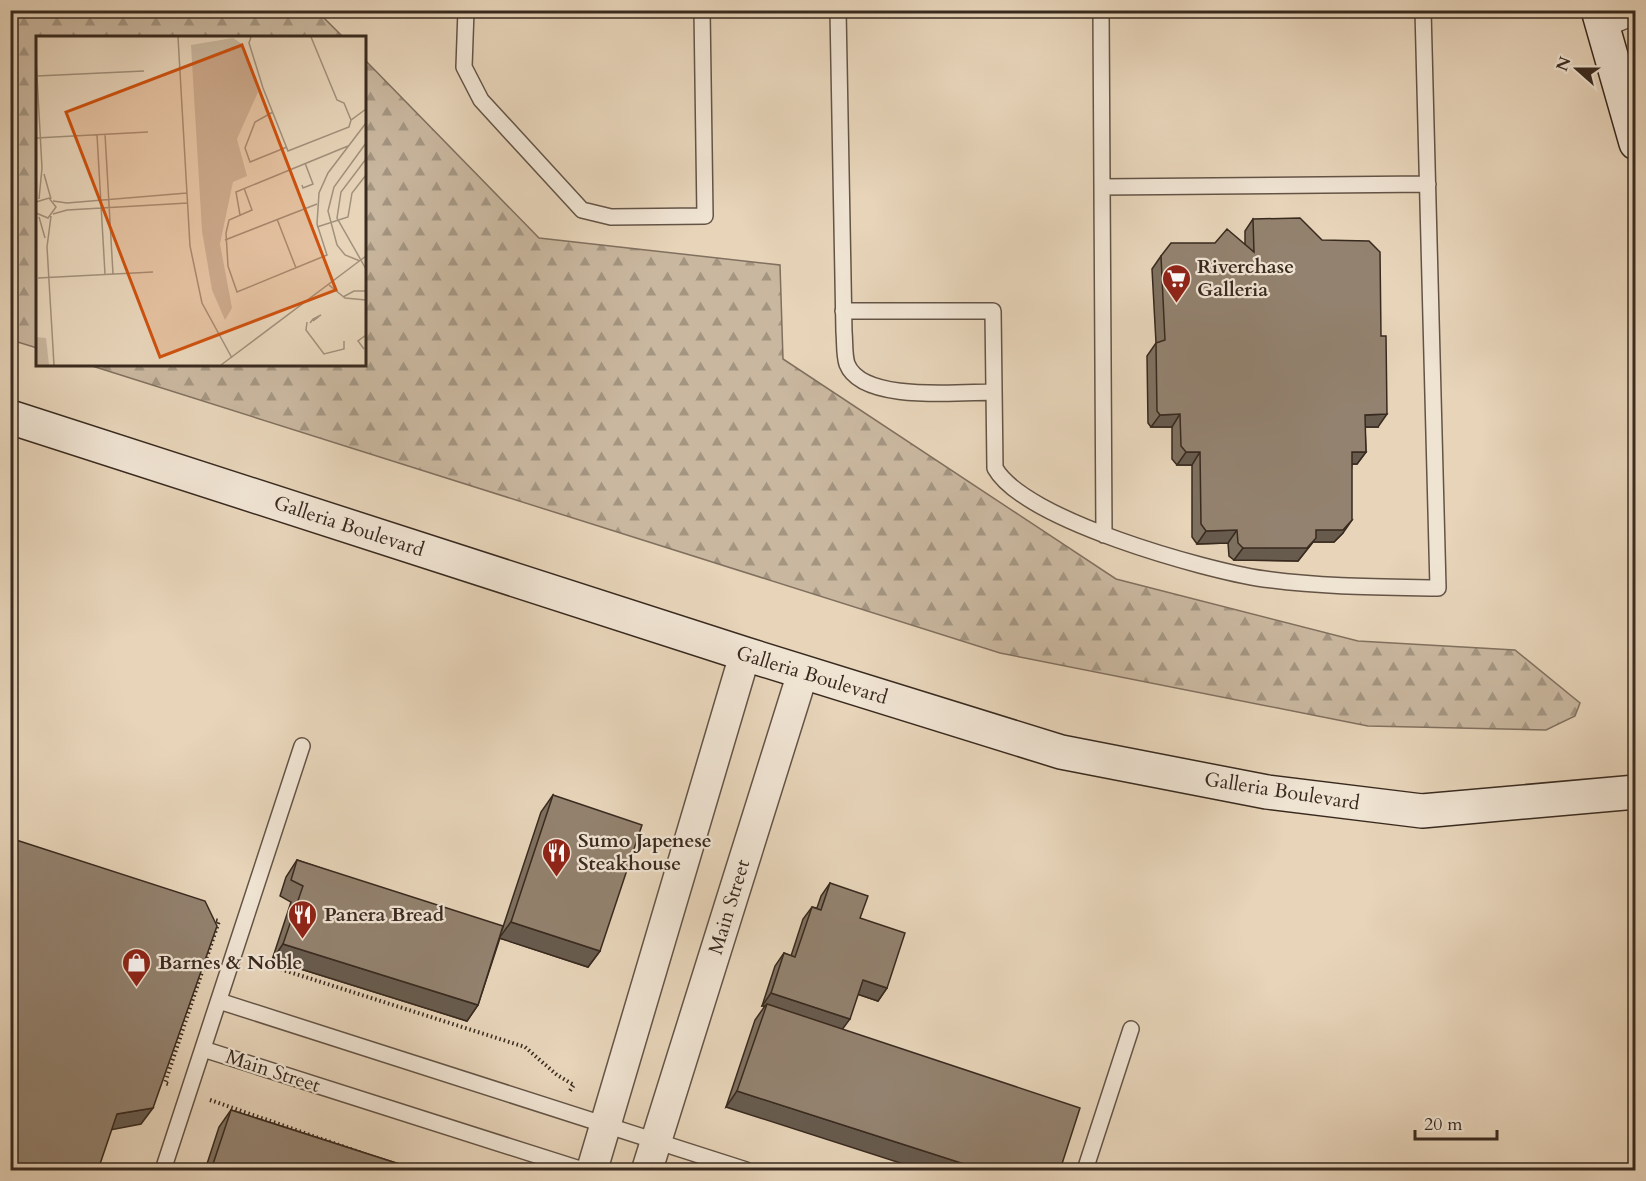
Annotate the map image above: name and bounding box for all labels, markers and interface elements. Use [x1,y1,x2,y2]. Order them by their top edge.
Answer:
inset map [36,36,366,366]
north arrow [1547,39,1607,99]
text: N [1551,53,1577,74]
place label: Riverchase Galleria [1197,253,1294,303]
supermarket icon: Riverchase Galleria [1160,262,1192,304]
street label: Galleria Boulevard [270,489,428,563]
street label: Galleria Boulevard [733,639,891,711]
street label: Galleria Boulevard [1202,765,1362,817]
place label: Sumo Japenese Steakhouse [578,827,712,877]
restaurant icon: Sumo Japenese Steakhouse [541,836,573,878]
street label: Main Street [702,856,756,958]
restaurant icon: Panera Bread [287,898,319,940]
place label: Panera Bread [324,901,445,928]
shop icon: Barnes & Noble [121,946,153,988]
place label: Barnes & Noble [158,949,302,976]
street label: Main Street [222,1043,324,1099]
scale bar [1415,1103,1498,1141]
text: 20 m [1424,1112,1463,1137]

